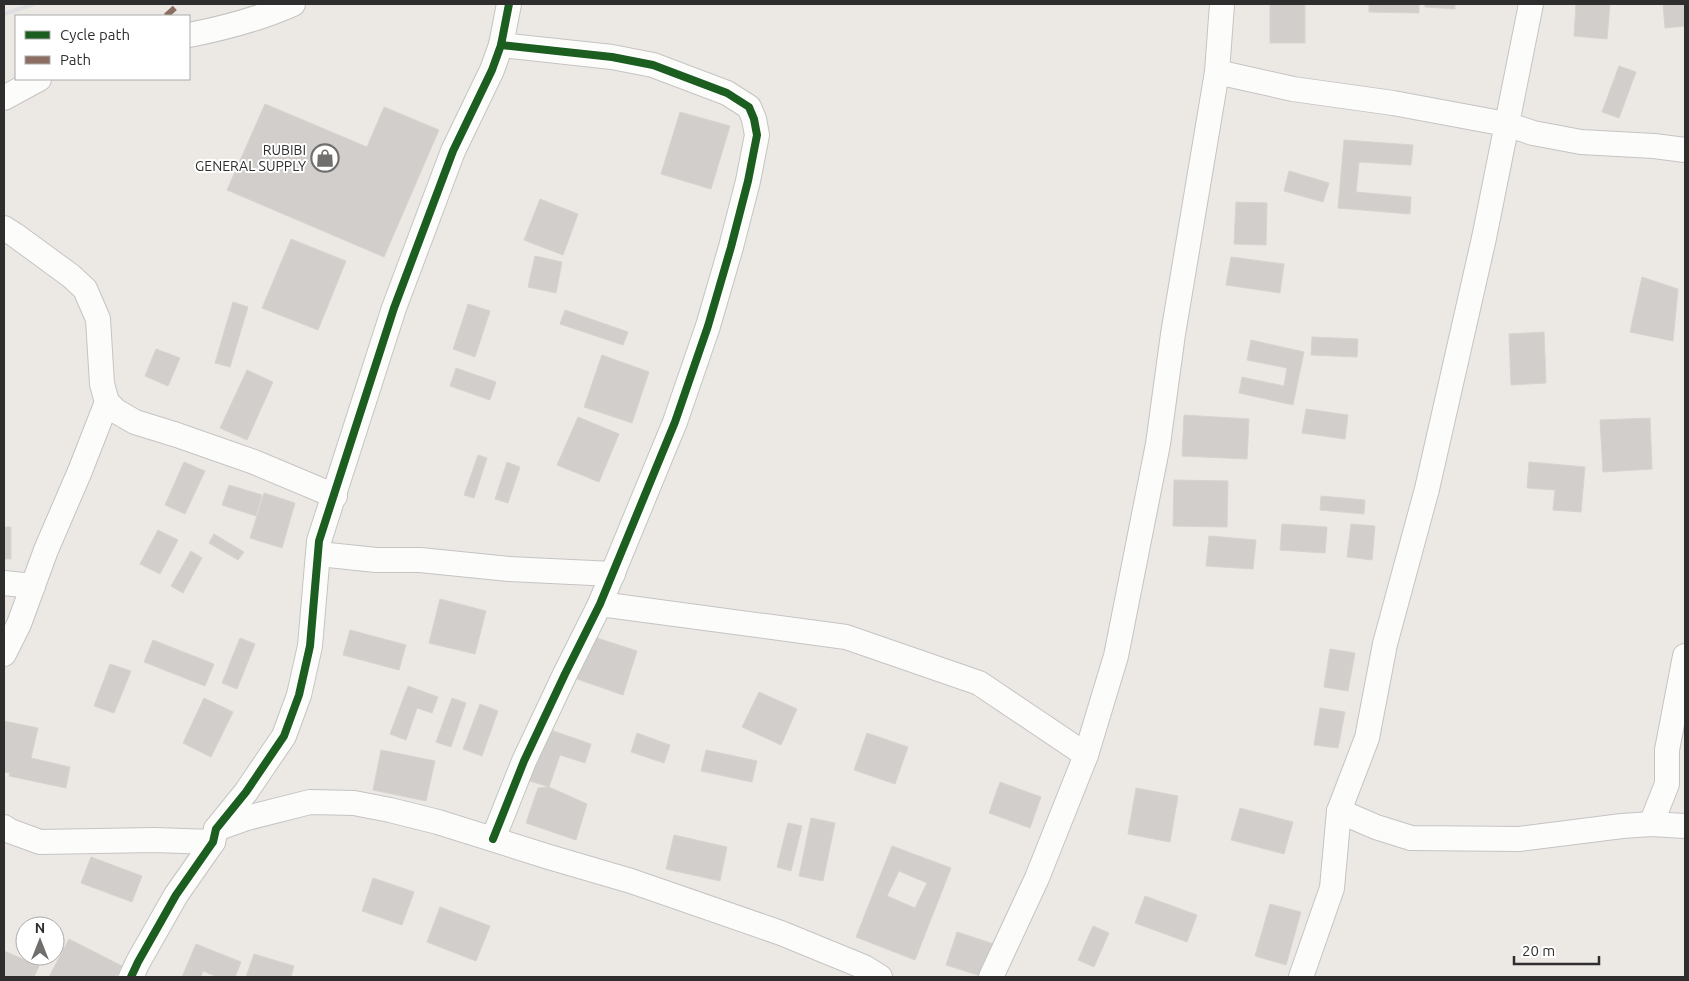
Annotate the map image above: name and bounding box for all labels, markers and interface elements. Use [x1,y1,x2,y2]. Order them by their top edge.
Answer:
legend [15,15,190,80]
text: Cycle path [60,26,130,43]
text: Path [60,51,91,68]
place label: RUBIBI GENERAL SUPPLY [195,142,306,174]
shop icon: RUBIBI GENERAL SUPPLY [310,143,340,173]
north arrow [15,916,65,966]
text: N [35,920,45,936]
scale bar [1514,934,1599,966]
text: 20 m [1522,942,1555,959]

